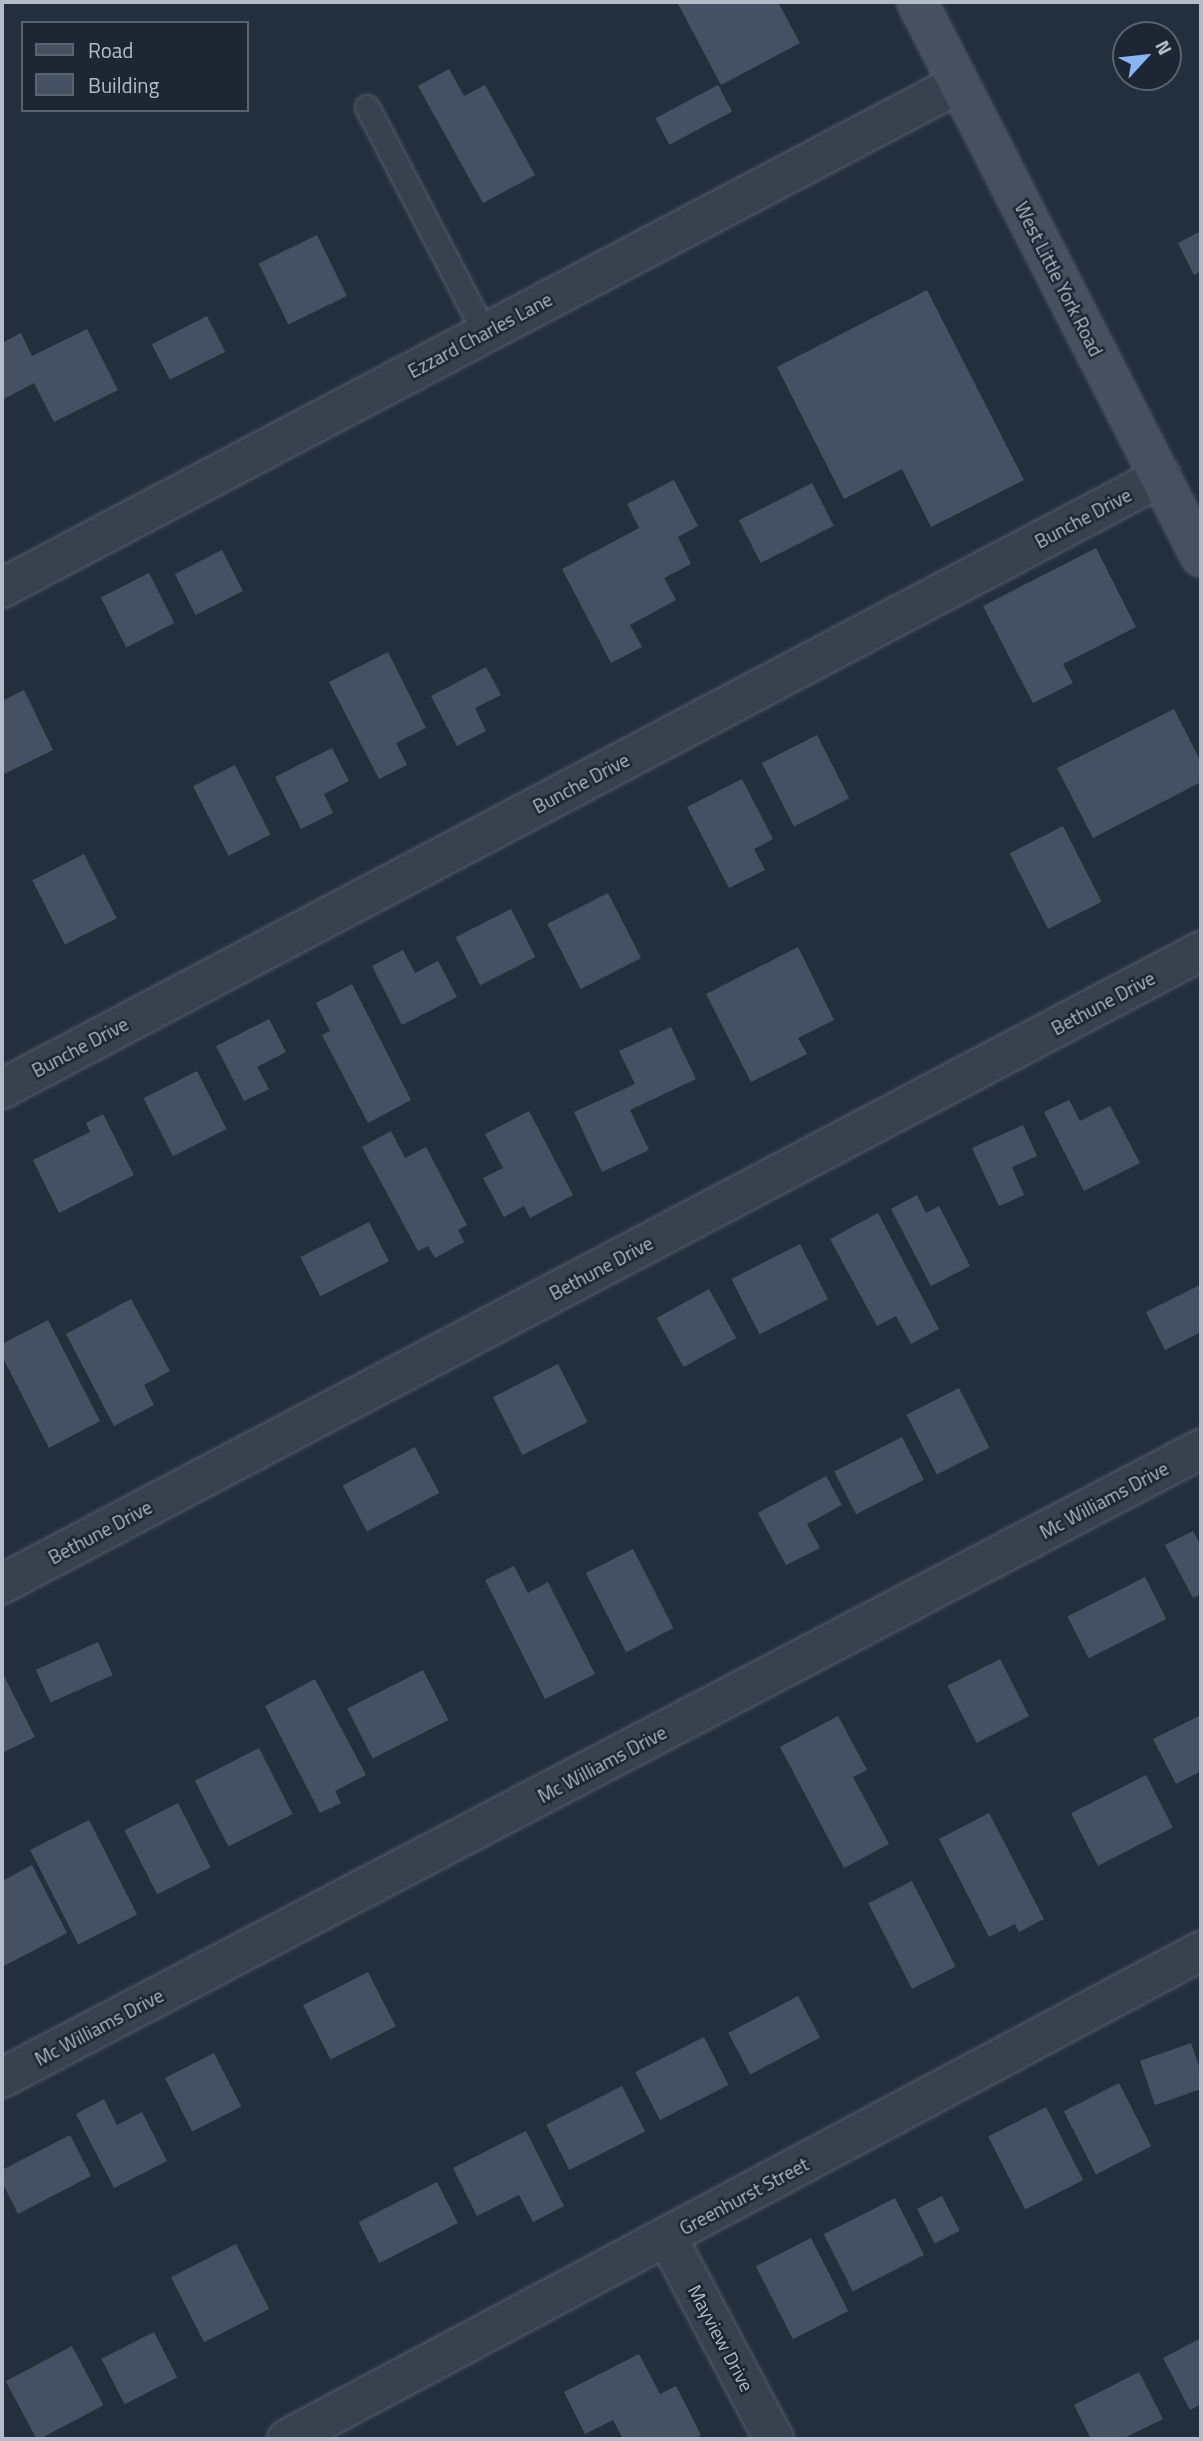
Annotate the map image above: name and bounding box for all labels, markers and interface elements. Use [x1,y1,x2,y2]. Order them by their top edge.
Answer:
legend [21,21,248,112]
north arrow [1112,21,1182,91]
text: Road [88,34,133,66]
text: N [1148,35,1180,60]
text: Building [88,69,159,101]
street label: West Little York Road [1010,198,1108,360]
street label: Ezzard Charles Lane [404,287,556,383]
street label: Bunche Drive [1031,483,1135,553]
street label: Bunche Drive [529,748,633,818]
street label: Bethune Drive [1047,966,1159,1040]
street label: Bunche Drive [28,1012,132,1082]
street label: Bethune Drive [545,1231,657,1305]
street label: Mc Williams Drive [1036,1457,1172,1543]
street label: Bethune Drive [44,1495,156,1569]
street label: Mc Williams Drive [534,1721,670,1807]
street label: Mc Williams Drive [31,1984,167,2070]
street label: Greenhurst Street [676,2152,812,2240]
street label: Mayview Drive [683,2281,759,2395]

